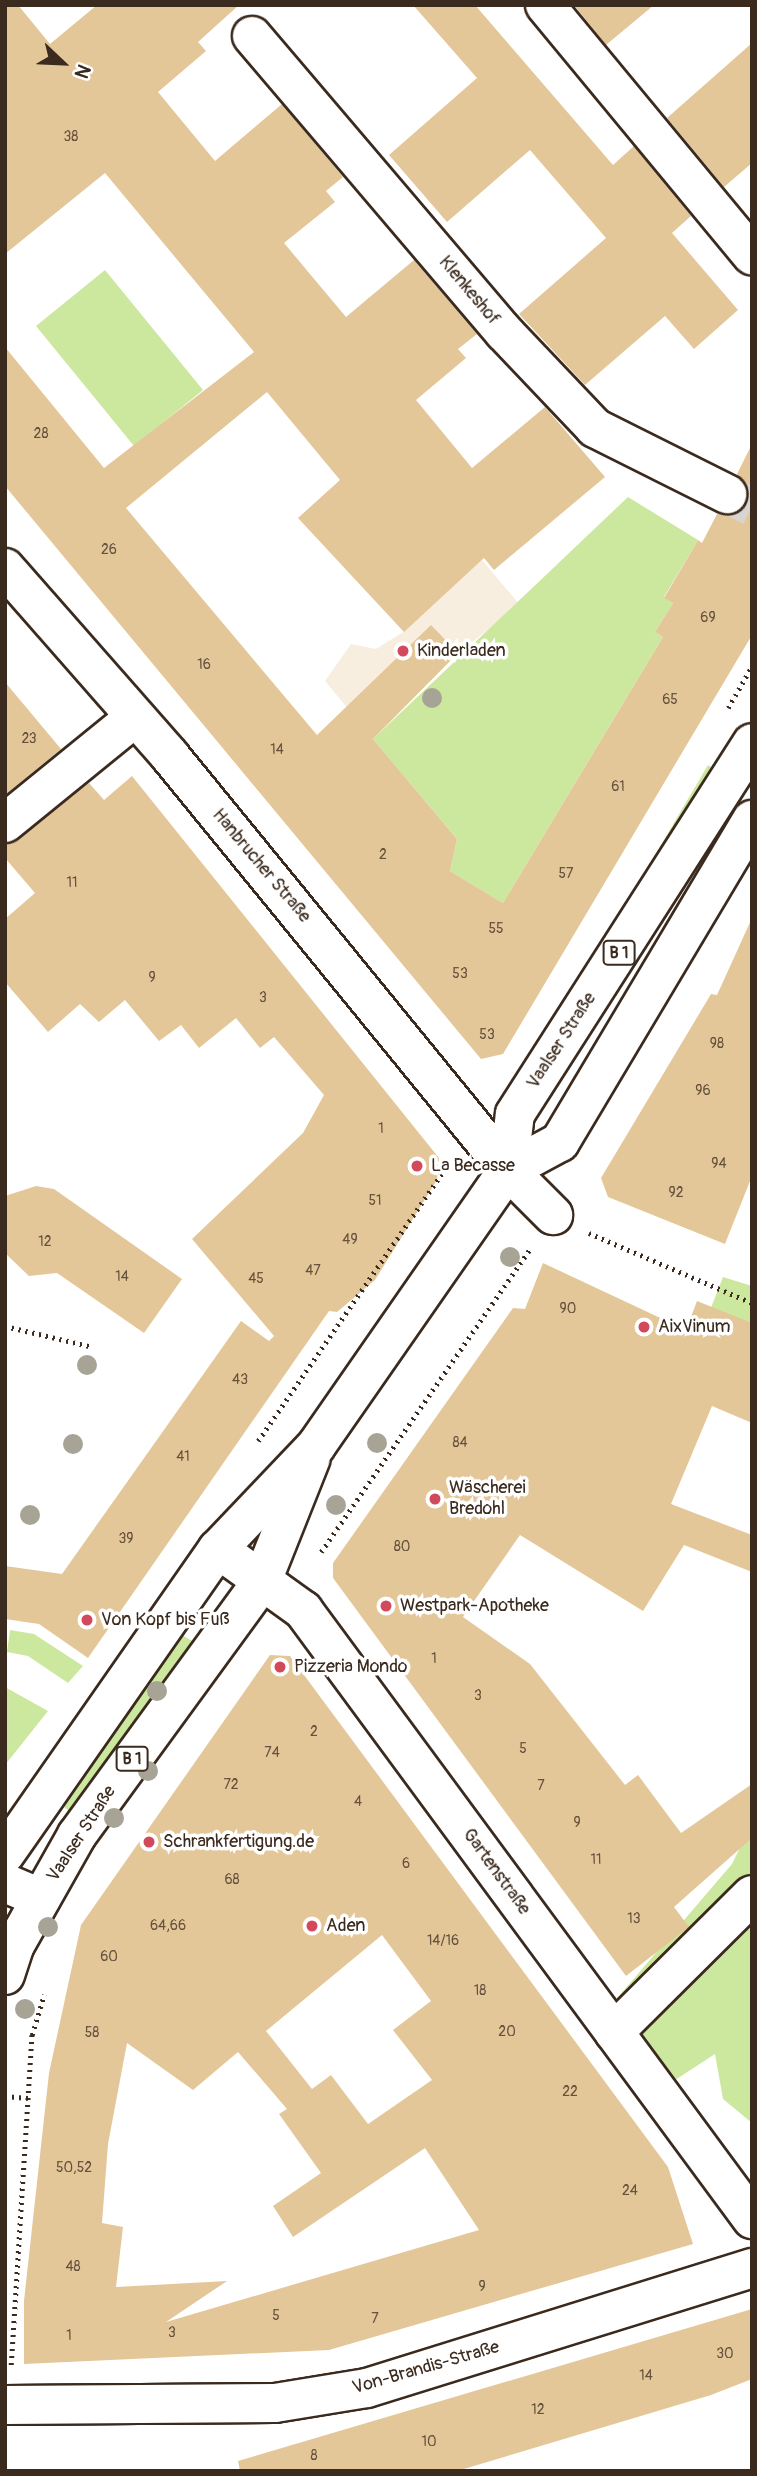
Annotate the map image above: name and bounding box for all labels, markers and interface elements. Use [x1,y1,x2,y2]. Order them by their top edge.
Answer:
north arrow [28,28,98,98]
text: N [69,61,96,82]
house number: 38 [64,129,78,145]
street label: Klenkeshof [434,252,504,330]
house number: 28 [34,426,48,442]
house number: 26 [101,542,117,558]
house number: 69 [700,610,716,626]
place label: Kinderladen [417,640,506,662]
marker: Kinderladen [395,643,411,659]
house number: 16 [197,657,211,673]
house number: 65 [662,692,678,708]
house number: 23 [21,731,37,747]
house number: 14 [270,742,284,758]
house number: 61 [611,779,625,795]
street label: Hanbrucher Straße [207,805,315,927]
house number: 2 [379,847,387,863]
house number: 57 [559,866,573,882]
house number: 11 [67,875,77,891]
house number: 55 [488,921,504,937]
road number: B 1 [602,940,636,965]
house number: 53 [452,966,468,982]
house number: 9 [148,970,156,986]
street label: Vaalser Straße [523,989,601,1093]
house number: 3 [259,990,267,1006]
house number: 53 [479,1027,495,1043]
house number: 98 [710,1036,724,1052]
house number: 96 [695,1083,711,1099]
house number: 1 [378,1121,384,1137]
place label: La Becasse [431,1155,515,1177]
house number: 94 [711,1156,727,1172]
marker: La Becasse [409,1158,425,1174]
house number: 92 [668,1185,684,1201]
house number: 51 [368,1193,382,1209]
house number: 49 [342,1232,358,1248]
house number: 12 [38,1234,52,1250]
house number: 47 [305,1263,321,1279]
house number: 14 [115,1269,129,1285]
house number: 45 [248,1271,264,1287]
house number: 90 [560,1301,576,1317]
place label: AixVinum [658,1316,730,1338]
marker: AixVinum [636,1319,652,1335]
house number: 43 [232,1372,248,1388]
house number: 84 [452,1435,468,1451]
house number: 41 [176,1449,190,1465]
place label: Wäscherei Bredohl [449,1478,526,1520]
marker: Wäscherei Bredohl [427,1491,443,1507]
house number: 39 [118,1531,134,1547]
house number: 80 [394,1539,410,1555]
place label: Westpark-Apotheke [400,1595,549,1617]
marker: Westpark-Apotheke [378,1598,394,1614]
place label: Von Kopf bis Fuß [101,1609,229,1631]
marker: Von Kopf bis Fuß [79,1612,95,1628]
house number: 1 [431,1651,437,1667]
place label: Pizzeria Mondo [294,1656,407,1678]
marker: Pizzeria Mondo [272,1659,288,1675]
house number: 3 [474,1688,482,1704]
house number: 2 [310,1724,318,1740]
house number: 5 [519,1741,527,1757]
house number: 74 [264,1745,280,1761]
road number: B 1 [114,1746,150,1772]
house number: 72 [223,1777,239,1793]
house number: 7 [537,1778,545,1794]
street label: Vaalser Straße [43,1782,121,1886]
house number: 4 [354,1794,362,1810]
house number: 9 [573,1815,581,1831]
street label: Gartenstraße [458,1825,534,1919]
place label: Schrankfertigung.de [163,1831,314,1853]
marker: Schrankfertigung.de [141,1834,157,1850]
house number: 11 [591,1852,601,1868]
house number: 6 [402,1856,410,1872]
house number: 68 [224,1872,240,1888]
house number: 13 [627,1911,641,1927]
place label: Aden [326,1915,365,1937]
house number: 64,66 [150,1918,186,1934]
marker: Aden [304,1918,320,1934]
house number: 14/16 [427,1933,459,1949]
house number: 60 [100,1949,118,1965]
house number: 18 [474,1983,486,1999]
house number: 20 [498,2024,516,2040]
house number: 58 [85,2025,99,2041]
house number: 22 [562,2084,578,2100]
house number: 50,52 [56,2160,92,2176]
house number: 24 [622,2183,638,2199]
house number: 48 [65,2259,81,2275]
house number: 9 [478,2279,486,2295]
house number: 5 [272,2308,280,2324]
house number: 7 [371,2311,379,2327]
house number: 3 [168,2325,176,2341]
house number: 1 [66,2328,72,2344]
street label: Von-Brandis-Straße [350,2337,502,2399]
house number: 30 [716,2346,734,2362]
house number: 14 [639,2368,653,2384]
house number: 12 [531,2402,545,2418]
house number: 10 [421,2434,437,2450]
house number: 8 [310,2448,318,2464]

